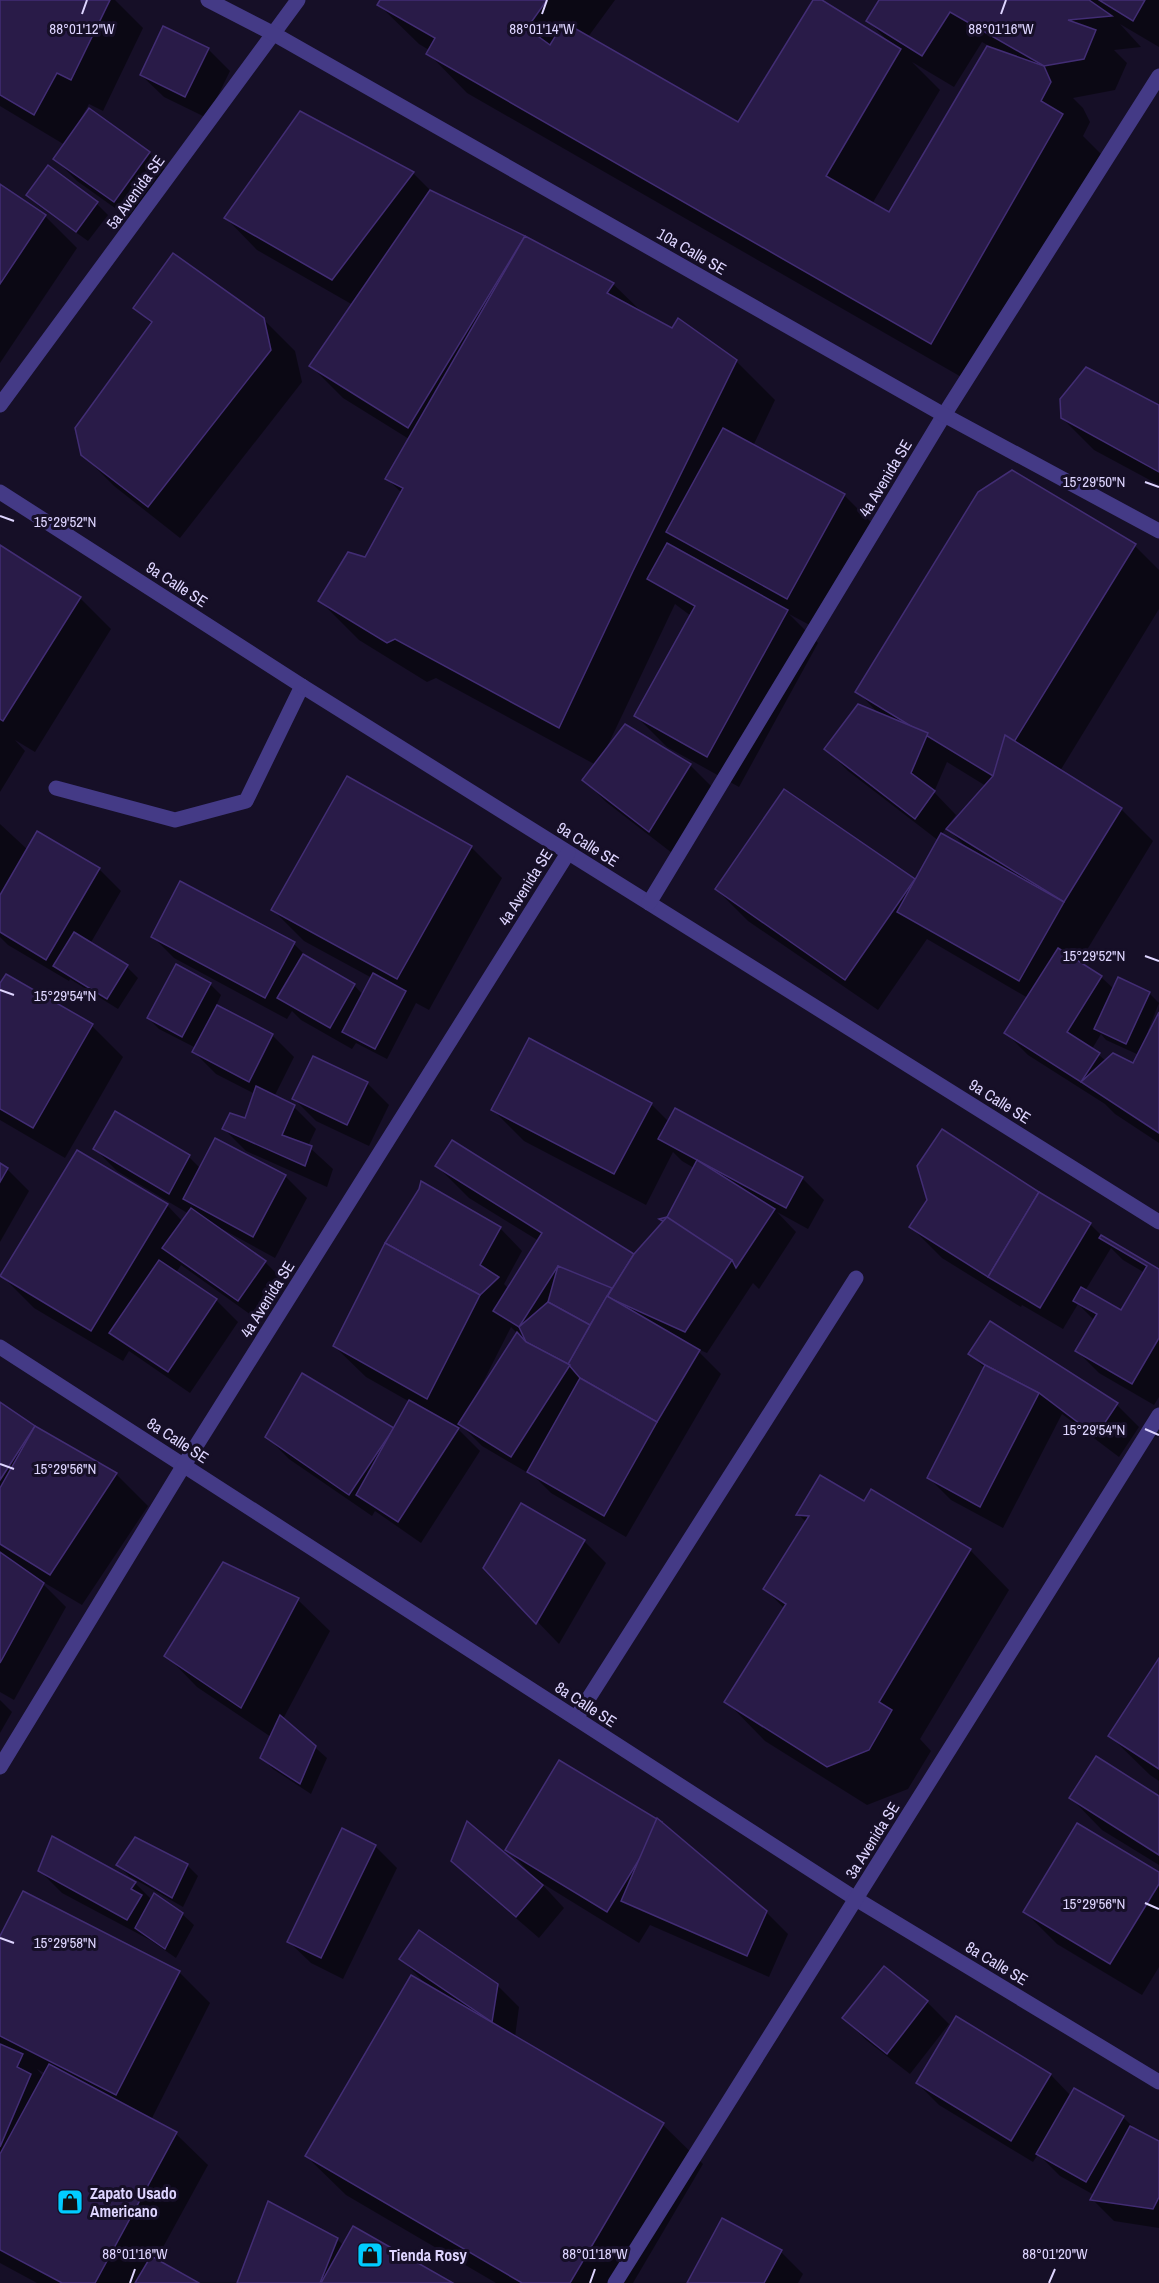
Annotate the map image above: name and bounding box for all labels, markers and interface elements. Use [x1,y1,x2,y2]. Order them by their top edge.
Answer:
text: 88°01'12"W [49,18,115,39]
text: 88°01'14"W [509,18,575,39]
text: 88°01'16"W [968,18,1034,39]
street label: 5a Avenida SE [101,151,169,233]
street label: 10a Calle SE [653,222,731,280]
street label: 4a Avenida SE [853,435,917,521]
text: 15°29'50"N [1063,471,1125,492]
text: 15°29'52"N [34,511,96,532]
street label: 9a Calle SE [142,556,212,612]
street label: 9a Calle SE [553,816,623,872]
street label: 4a Avenida SE [493,844,557,930]
text: 15°29'52"N [1063,945,1125,966]
text: 15°29'54"N [34,985,96,1006]
street label: 9a Calle SE [965,1073,1035,1129]
street label: 4a Avenida SE [235,1256,299,1342]
street label: 8a Calle SE [143,1412,213,1468]
text: 15°29'54"N [1063,1419,1125,1440]
text: 15°29'56"N [34,1458,96,1479]
street label: 8a Calle SE [551,1676,621,1732]
street label: 3a Avenida SE [840,1797,904,1883]
text: 15°29'56"N [1063,1893,1125,1914]
text: 15°29'58"N [34,1932,96,1953]
street label: 8a Calle SE [962,1936,1032,1990]
place label: Zapato Usado Americano [90,2182,177,2222]
shop icon: Zapato Usado Americano [55,2187,85,2217]
shop icon: Tienda Rosy [355,2240,385,2270]
text: 88°01'16"W [102,2243,168,2264]
text: 88°01'18"W [562,2243,628,2264]
text: 88°01'20"W [1022,2243,1088,2264]
place label: Tienda Rosy [389,2244,467,2266]

